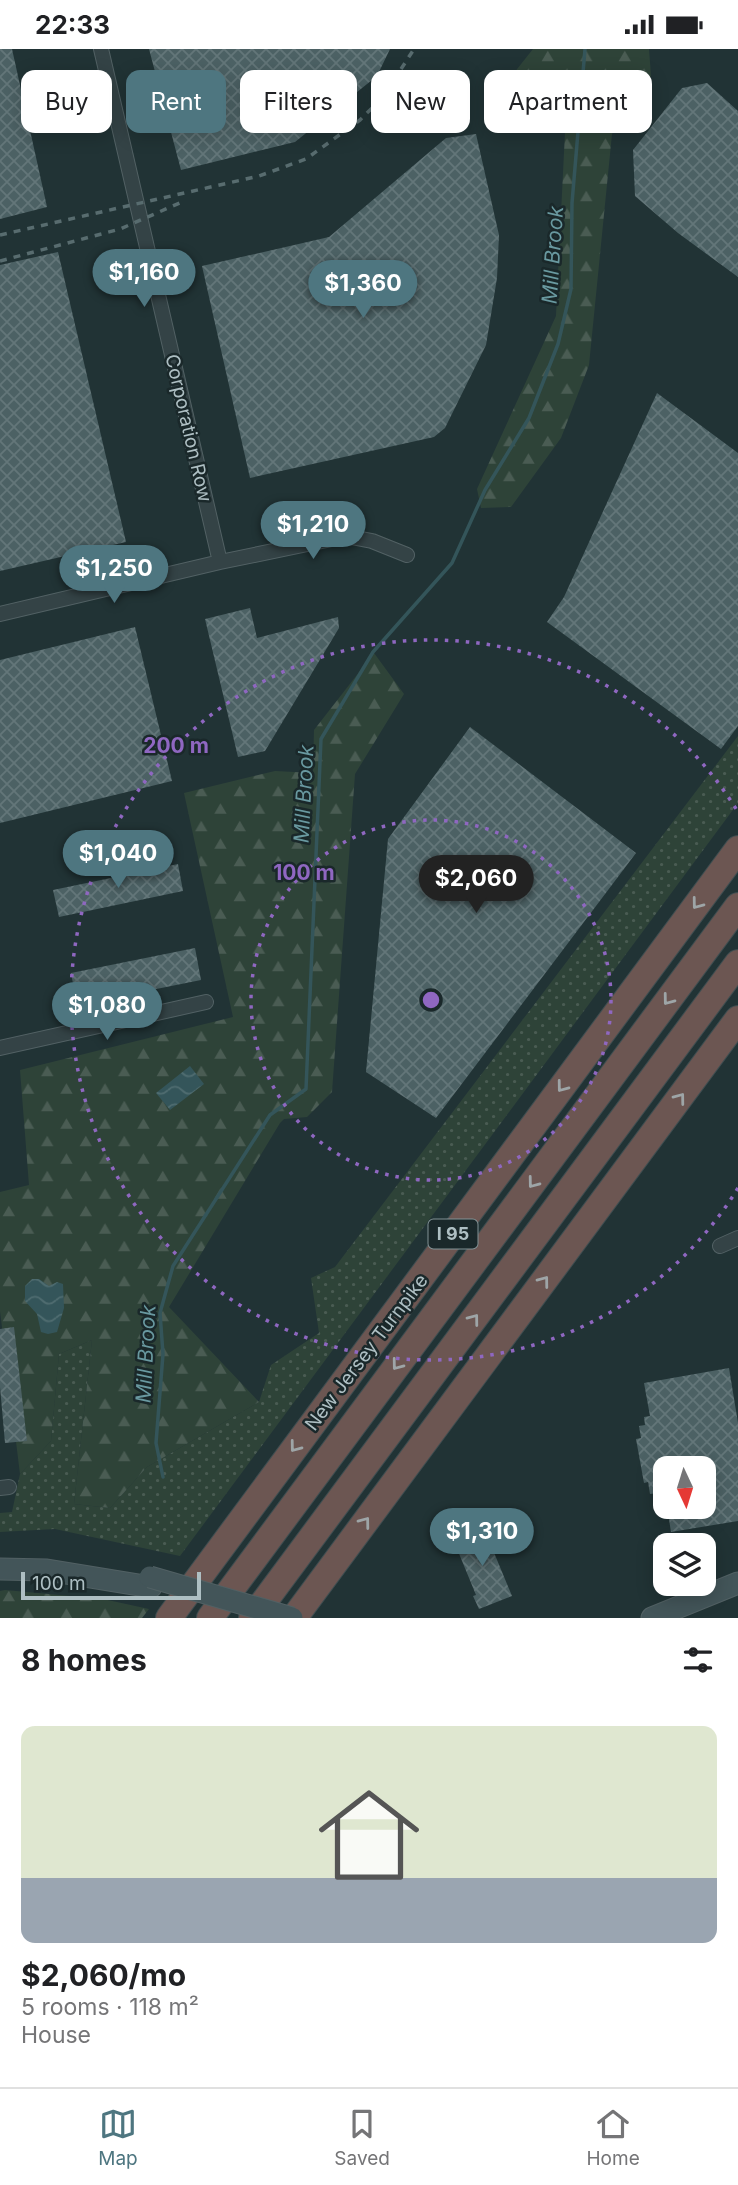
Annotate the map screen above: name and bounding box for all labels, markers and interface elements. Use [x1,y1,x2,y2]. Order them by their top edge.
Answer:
text: 22:33 [35,9,110,40]
chip: Buy [21,70,112,133]
chip: Rent [126,70,226,133]
chip: Filters [240,70,357,133]
chip: New [371,70,470,133]
chip: Apartment [484,70,652,133]
water label: Mill Brook [537,205,568,305]
pin: $1,160 [87,250,201,309]
text: $1,160 [109,258,179,286]
pin: $1,360 [306,261,420,320]
text: $1,360 [324,269,402,297]
street label: Corporation Row [160,352,217,504]
pin: $1,210 [256,501,370,561]
text: $1,210 [277,510,349,538]
pin: $1,250 [57,545,171,605]
text: $1,250 [75,554,153,582]
text: 200 m [143,733,209,758]
water label: Mill Brook [288,744,319,844]
pin: $1,040 [61,831,175,890]
text: $1,040 [79,839,157,867]
pin: $2,060 [419,855,533,915]
text: 100 m [273,860,335,885]
text: $2,060 [435,864,517,892]
one-way arrow [693,896,706,909]
pin: $1,080 [50,983,164,1042]
centre of rings [419,988,443,1012]
text: $1,080 [68,991,146,1019]
one-way arrow [664,992,676,1005]
one-way arrow [558,1079,570,1092]
one-way arrow [672,1093,684,1106]
one-way arrow [528,1175,541,1187]
road number: I 95 [428,1219,477,1249]
street label: New Jersey Turnpike [300,1270,433,1435]
one-way arrow [536,1276,549,1288]
water label: Mill Brook [130,1304,161,1404]
one-way arrow [466,1314,479,1327]
one-way arrow [393,1357,405,1370]
one-way arrow [291,1439,304,1452]
north arrow [653,1456,716,1519]
map controls [653,1456,716,1596]
pin: $1,310 [425,1509,539,1568]
one-way arrow [357,1517,369,1530]
text: $1,310 [446,1517,518,1545]
button: layers [653,1533,716,1596]
scale bar [21,1569,201,1601]
text: 100 m [32,1572,86,1595]
icon: filters [679,1641,717,1679]
text: 8 homes [21,1642,147,1678]
icon: home [306,1772,432,1898]
text: $2,060/mo [21,1957,186,1993]
text: 5 rooms · 118 m² [21,1993,199,2021]
text: House [21,2021,91,2049]
tab: Map [98,2105,138,2170]
tab: Saved [334,2105,390,2170]
tab: Home [586,2105,640,2170]

